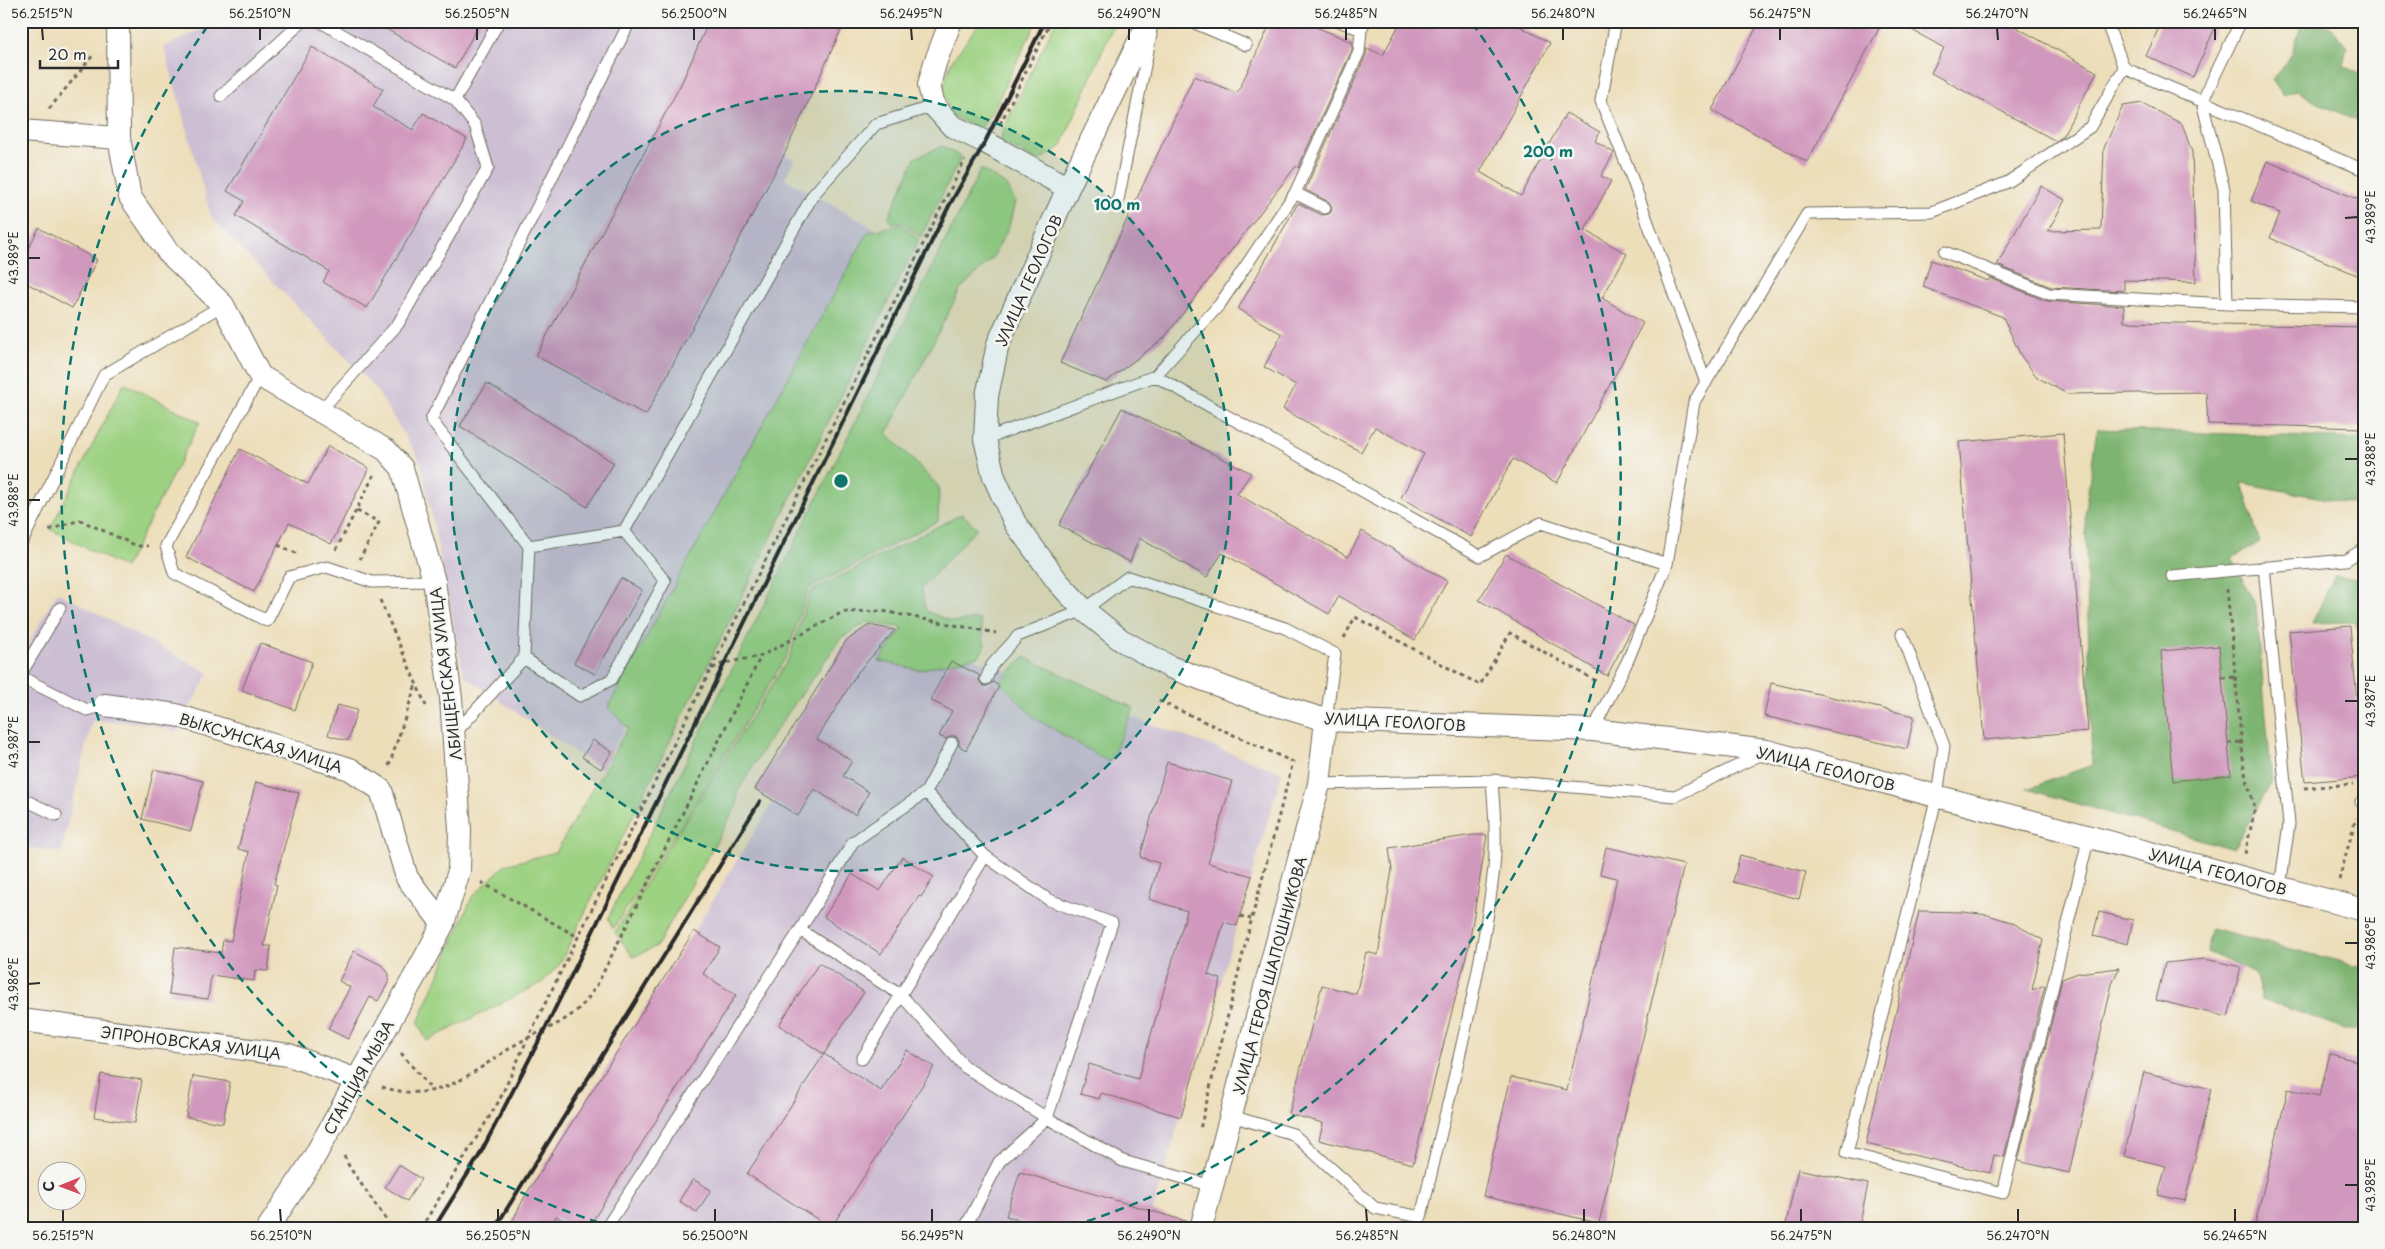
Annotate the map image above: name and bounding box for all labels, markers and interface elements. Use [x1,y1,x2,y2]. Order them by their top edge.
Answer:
text: 56.2515°N [11,4,73,22]
text: 56.2510°N [229,4,291,22]
text: 56.2505°N [444,4,510,22]
text: 56.2500°N [661,4,727,22]
text: 56.2495°N [879,4,943,22]
text: 56.2490°N [1097,4,1161,22]
text: 56.2485°N [1314,4,1378,22]
text: 56.2480°N [1531,4,1595,22]
text: 56.2475°N [1749,4,1811,22]
text: 56.2470°N [1965,4,2029,22]
text: 56.2465°N [2183,4,2247,22]
scale bar [40,38,118,70]
text: 20 m [48,42,87,65]
text: 200 m [1523,139,1573,162]
text: 43.989°E [2361,190,2379,244]
text: 100 m [1094,192,1140,215]
street label: УЛИЦА ГЕОЛОГОВ [989,210,1067,349]
text: 43.989°E [4,231,22,285]
text: 43.988°E [2361,432,2379,486]
centre of rings [832,472,850,490]
text: 43.988°E [4,473,22,527]
street label: ЛБИЩЕНСКАЯ УЛИЦА [423,586,467,762]
text: 43.987°E [2361,675,2379,727]
street label: ВЫКСУНСКАЯ УЛИЦА [176,706,346,778]
street label: УЛИЦА ГЕОЛОГОВ [1324,706,1467,736]
text: 43.987°E [4,716,22,768]
street label: УЛИЦА ГЕОЛОГОВ [1755,740,1898,796]
street label: УЛИЦА ГЕОЛОГОВ [2147,842,2290,901]
street label: УЛИЦА ГЕРОЯ ШАПОШНИКОВА [1226,853,1312,1096]
text: 43.986°E [2361,916,2379,970]
text: 43.986°E [4,957,22,1011]
street label: СТАНЦИЯ МЫЗА [317,1016,399,1138]
street label: ЭПРОНОВСКАЯ УЛИЦА [100,1020,282,1064]
text: 43.985°E [2361,1158,2379,1212]
north arrow [38,1162,88,1212]
text: С [38,1181,59,1192]
text: 56.2515°N [32,1226,94,1244]
text: 56.2510°N [250,1226,312,1244]
text: 56.2505°N [465,1226,531,1244]
text: 56.2500°N [682,1226,748,1244]
text: 56.2495°N [900,1226,964,1244]
text: 56.2490°N [1117,1226,1181,1244]
text: 56.2485°N [1335,1226,1399,1244]
text: 56.2480°N [1552,1226,1616,1244]
text: 56.2475°N [1770,1226,1832,1244]
text: 56.2470°N [1986,1226,2050,1244]
text: 56.2465°N [2203,1226,2267,1244]

